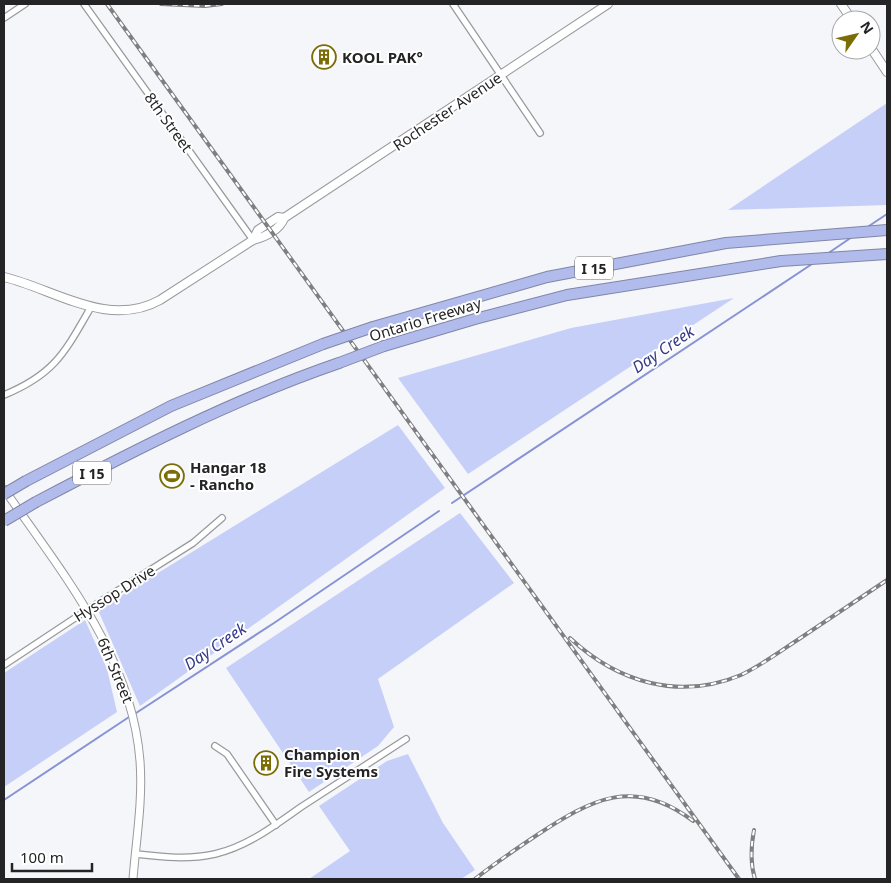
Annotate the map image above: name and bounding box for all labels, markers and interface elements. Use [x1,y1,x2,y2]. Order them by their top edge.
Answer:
north arrow [831,10,881,60]
text: N [856,17,878,37]
building icon: KOOL PAK° [311,44,337,70]
place label: KOOL PAK° [342,47,423,67]
street label: Rochester Avenue [389,67,505,155]
street label: 8th Street [141,88,198,156]
road number: I 15 [575,256,613,280]
street label: Ontario Freeway [367,292,484,346]
water label: Day Creek [628,320,699,378]
place label: Hangar 18 - Rancho [190,457,267,494]
road number: I 15 [73,462,111,484]
sports icon: Hangar 18 - Rancho [159,463,185,489]
street label: Hyssop Drive [70,560,158,626]
water label: Day Creek [180,617,251,675]
street label: 6th Street [93,634,139,706]
place label: Champion Fire Systems [284,744,378,781]
building icon: Champion Fire Systems [253,750,279,776]
scale bar [12,840,92,872]
text: 100 m [20,847,64,867]

